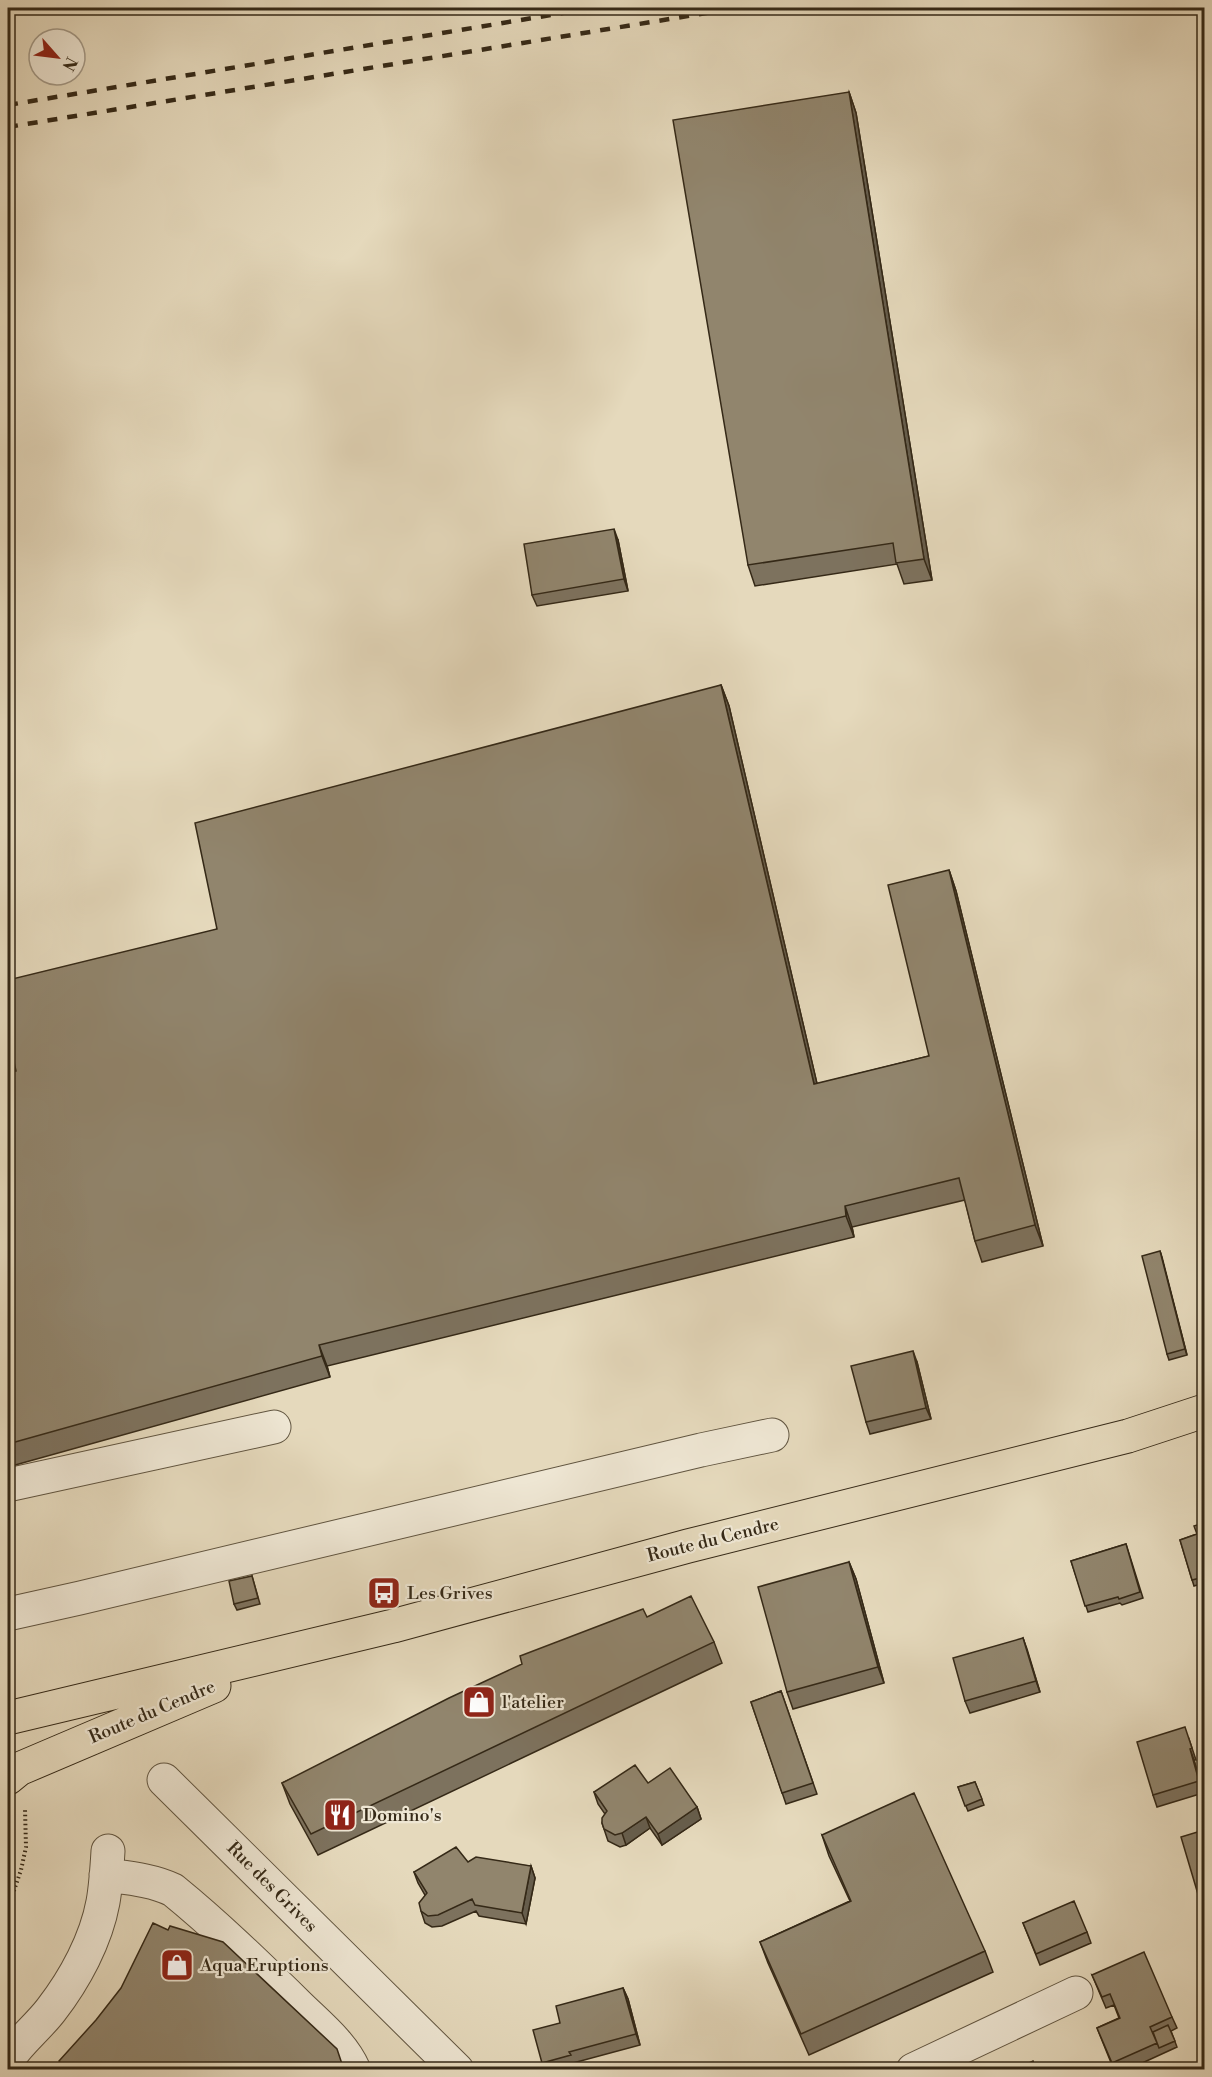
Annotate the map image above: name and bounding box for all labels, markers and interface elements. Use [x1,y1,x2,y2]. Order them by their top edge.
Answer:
north arrow [27,27,87,87]
text: N [57,53,81,74]
street label: Route du Cendre [645,1513,781,1567]
bus stop icon: Les Grives [366,1575,402,1611]
place label: Les Grives [407,1582,493,1605]
street label: Route du Cendre [85,1675,219,1749]
shop icon: l'atelier [461,1684,497,1720]
place label: l'atelier [502,1691,564,1714]
restaurant icon: Domino's [322,1797,358,1833]
place label: Domino's [363,1804,442,1827]
street label: Rue des Grives [222,1837,322,1937]
shop icon: Aqua Eruptions [159,1947,195,1983]
place label: Aqua Eruptions [199,1954,329,1977]

